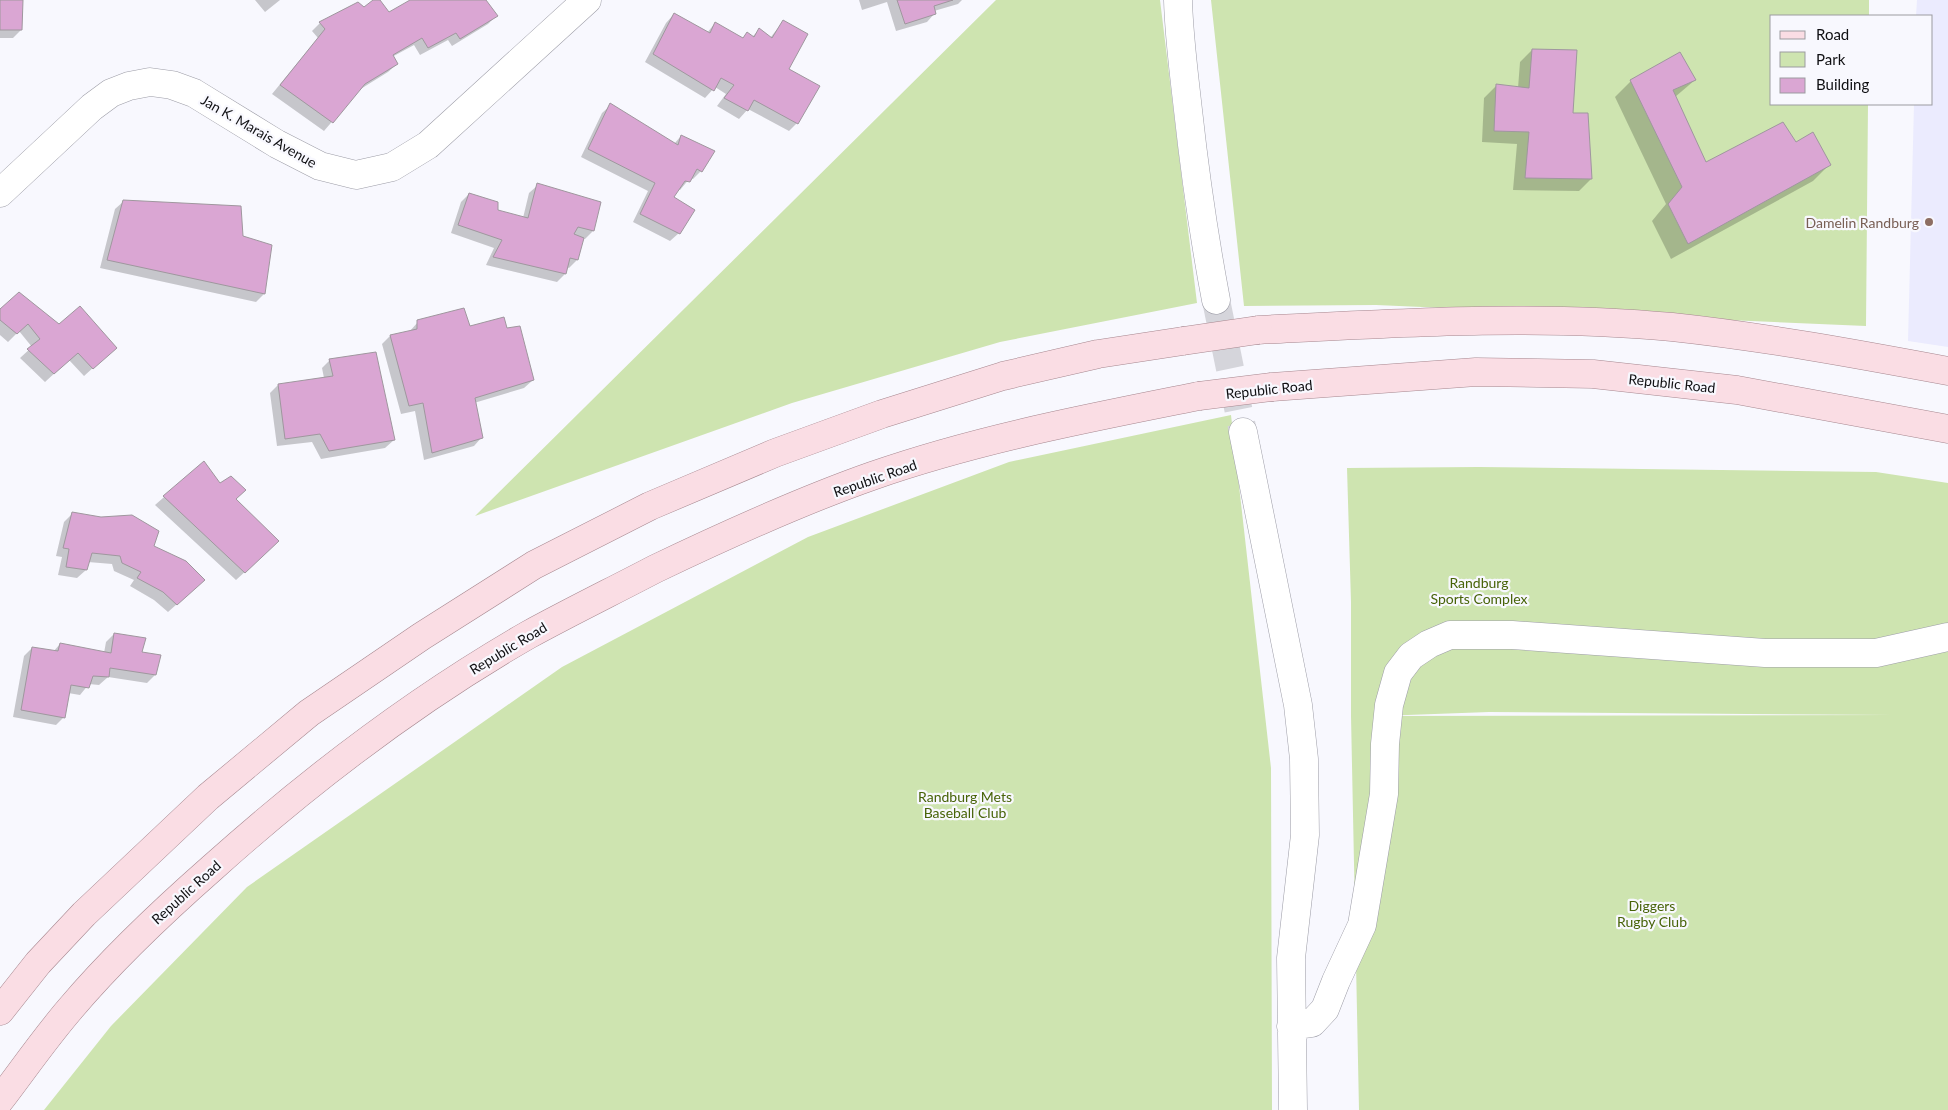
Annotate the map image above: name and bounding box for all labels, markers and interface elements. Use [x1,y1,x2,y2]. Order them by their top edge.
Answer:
legend [1770,15,1933,105]
text: Road [1816,25,1849,43]
text: Park [1816,50,1846,68]
text: Building [1816,75,1869,93]
street label: Jan K. Marais Avenue [198,91,320,171]
place label: Damelin Randburg [1805,214,1919,231]
marker: Damelin Randburg [1923,216,1935,228]
street label: Republic Road [1628,370,1716,396]
street label: Republic Road [1225,376,1313,402]
street label: Republic Road [831,456,919,500]
park label: Randburg Sports Complex [1430,574,1528,607]
street label: Republic Road [466,618,550,678]
park label: Randburg Mets Baseball Club [918,788,1012,821]
street label: Republic Road [148,857,224,927]
park label: Diggers Rugby Club [1617,897,1687,930]

